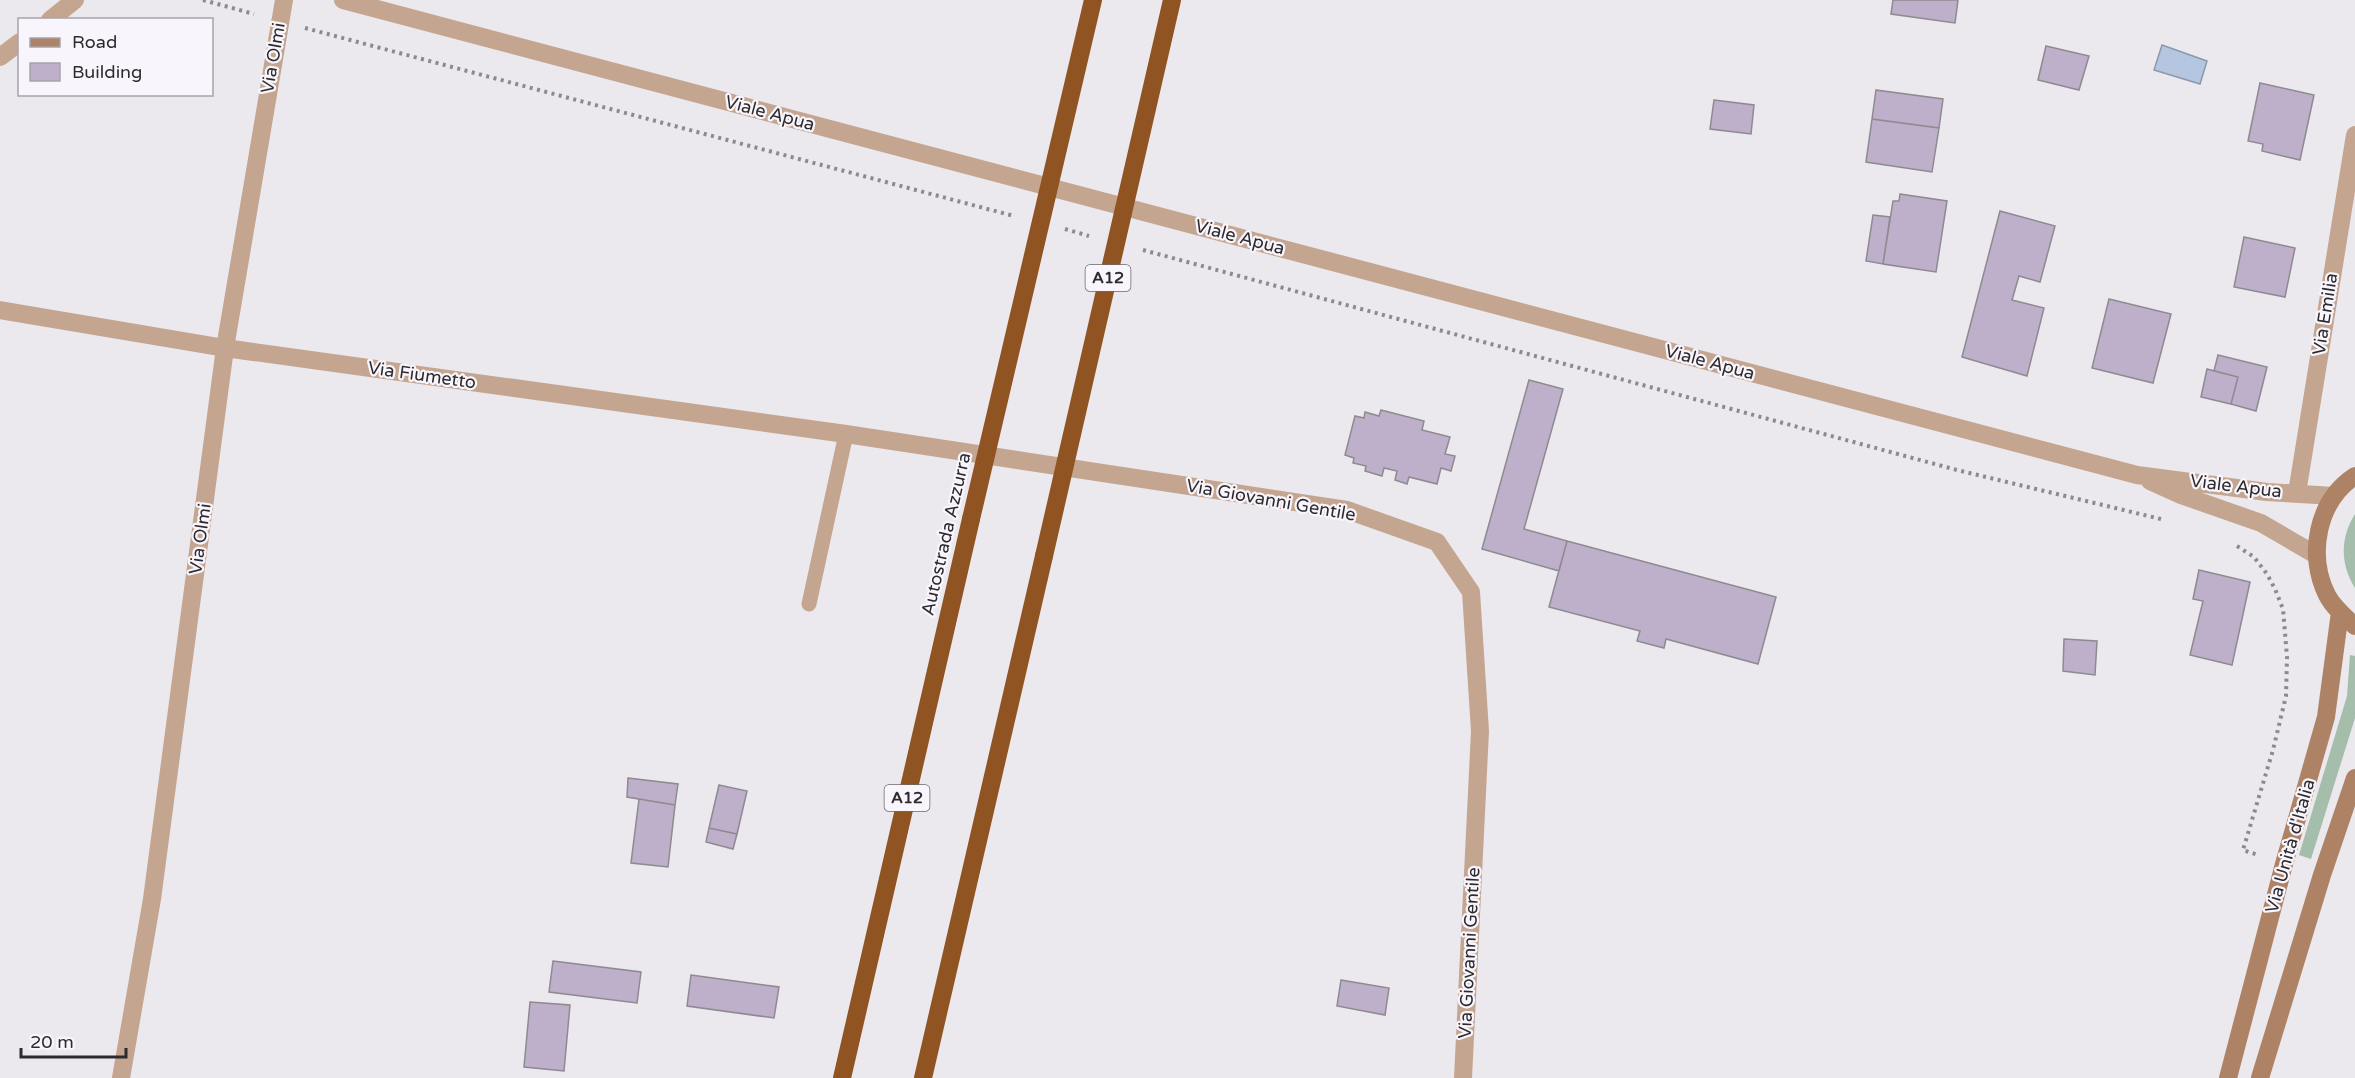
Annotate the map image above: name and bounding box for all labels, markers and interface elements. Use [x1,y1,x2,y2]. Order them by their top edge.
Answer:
legend [18,18,213,96]
street label: Via Olmi [256,21,290,95]
text: Road [72,31,117,53]
text: Building [72,61,142,83]
street label: Viale Apua [723,90,817,136]
street label: Viale Apua [1193,214,1287,260]
road number: A12 [1086,265,1130,291]
street label: Via Emilia [2308,271,2342,357]
street label: Viale Apua [1663,339,1757,385]
street label: Via Fiumetto [366,357,478,393]
street label: Autostrada Azzurra [917,450,975,618]
street label: Viale Apua [2189,469,2283,503]
street label: Via Giovanni Gentile [1185,474,1357,526]
street label: Via Olmi [184,502,216,576]
street label: Via Unità d'Italia [2260,776,2320,916]
road number: A12 [884,785,930,811]
street label: Via Giovanni Gentile [1454,867,1484,1039]
scale bar [21,1021,126,1059]
text: 20 m [30,1031,74,1053]

